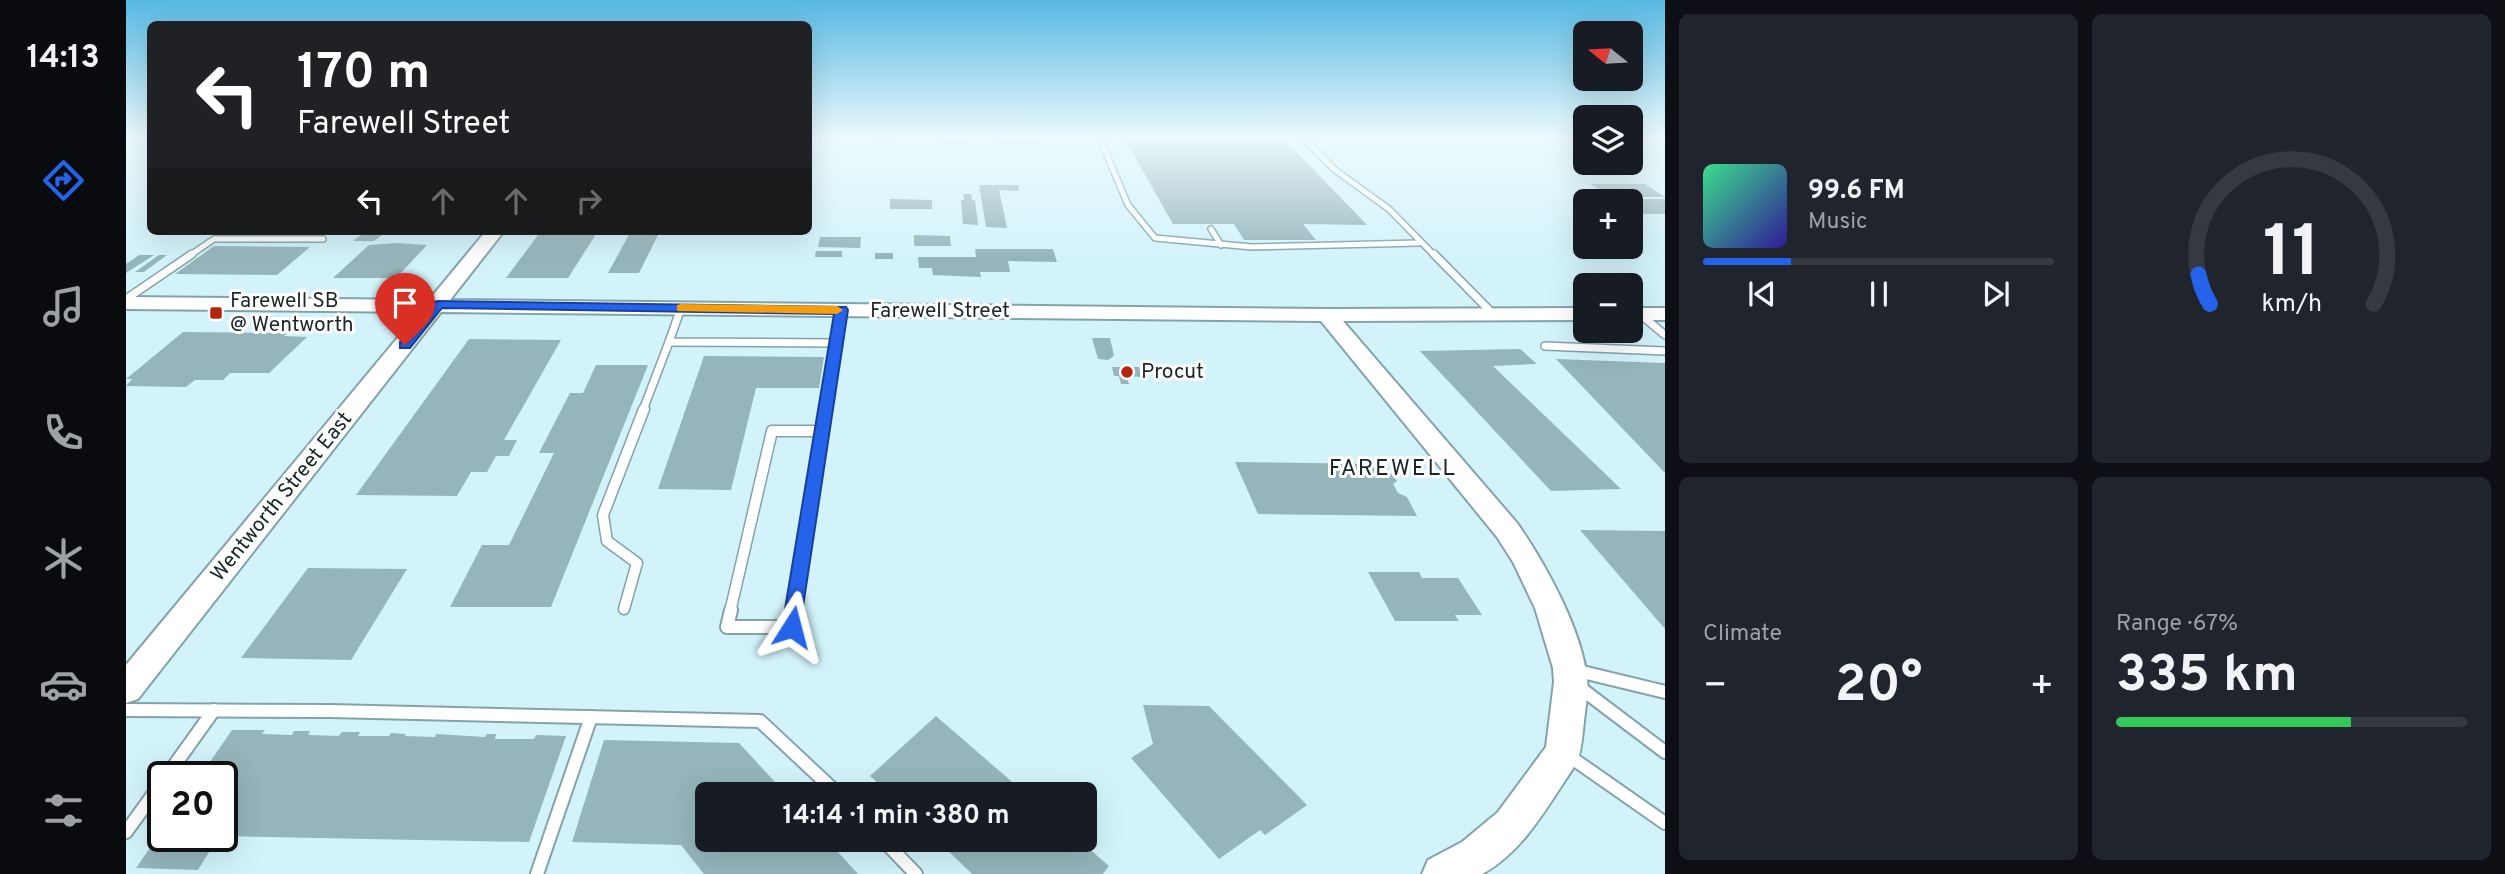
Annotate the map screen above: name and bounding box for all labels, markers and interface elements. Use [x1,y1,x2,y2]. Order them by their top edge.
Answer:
north arrow [1573,21,1643,91]
map controls [1573,21,1643,343]
text: 14:13 [26,39,100,79]
text: 170 m [297,44,430,106]
icon: left [182,49,273,140]
text: Farewell Street [297,105,510,145]
button: layers [1573,105,1643,175]
icon: directions [39,156,88,205]
text: 99.6 FM [1808,175,1905,208]
icon: left [351,182,389,220]
icon: ahead [424,182,462,220]
icon: ahead [497,182,535,220]
icon: right [570,182,608,220]
button: + [1573,189,1643,259]
text: Music [1808,208,1868,237]
text: 11 [2262,211,2321,303]
pin [375,273,435,345]
button: − [1573,273,1643,343]
icon: previous [1743,275,1781,313]
icon: pause [1860,275,1898,313]
icon: next [1977,275,2015,313]
icon: music [39,282,88,331]
icon: arrive [386,284,424,322]
place label: Farewell SB @ Wentworth [230,288,354,339]
text: km/h [2261,289,2322,321]
street label: Farewell Street [870,298,1010,325]
marker: Farewell SB @ Wentworth [208,305,224,321]
place label: Procut [1141,359,1204,386]
marker: Procut [1119,364,1135,380]
street label: Wentworth Street East [205,407,359,587]
icon: phone [39,408,88,457]
district label: FAREWELL [1329,455,1457,484]
icon: climate [39,534,88,583]
position arrow [755,590,829,664]
text: Range · 67% [2116,610,2238,639]
text: Climate [1703,620,1782,649]
text: 335 km [2116,644,2298,710]
text: 20° [1835,654,1922,720]
icon: car [39,660,88,709]
text: − [1703,663,1728,712]
text: + [2029,663,2054,712]
speed limit sign: 20 [147,761,238,852]
icon: filters [39,786,88,835]
text: 14:14 · 1 min · 380 m [783,800,1009,833]

